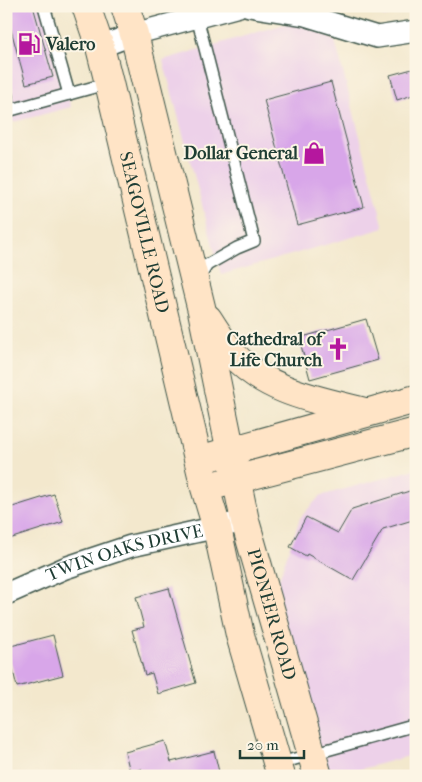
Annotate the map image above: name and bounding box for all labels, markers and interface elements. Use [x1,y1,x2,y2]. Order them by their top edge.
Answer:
fuel station icon: Valero [16,31,42,57]
place label: Valero [45,34,95,55]
shop icon: Dollar General [301,140,327,166]
place label: Dollar General [184,143,299,164]
street label: SEAGOVILLE ROAD [115,150,174,315]
place label: Cathedral of Life Church [227,329,326,371]
church icon: Cathedral of Life Church [325,336,351,362]
street label: TWIN OAKS DRIVE [43,520,205,586]
street label: PIONEER ROAD [243,546,301,683]
scale bar [240,727,303,759]
text: 20 m [247,736,279,754]

